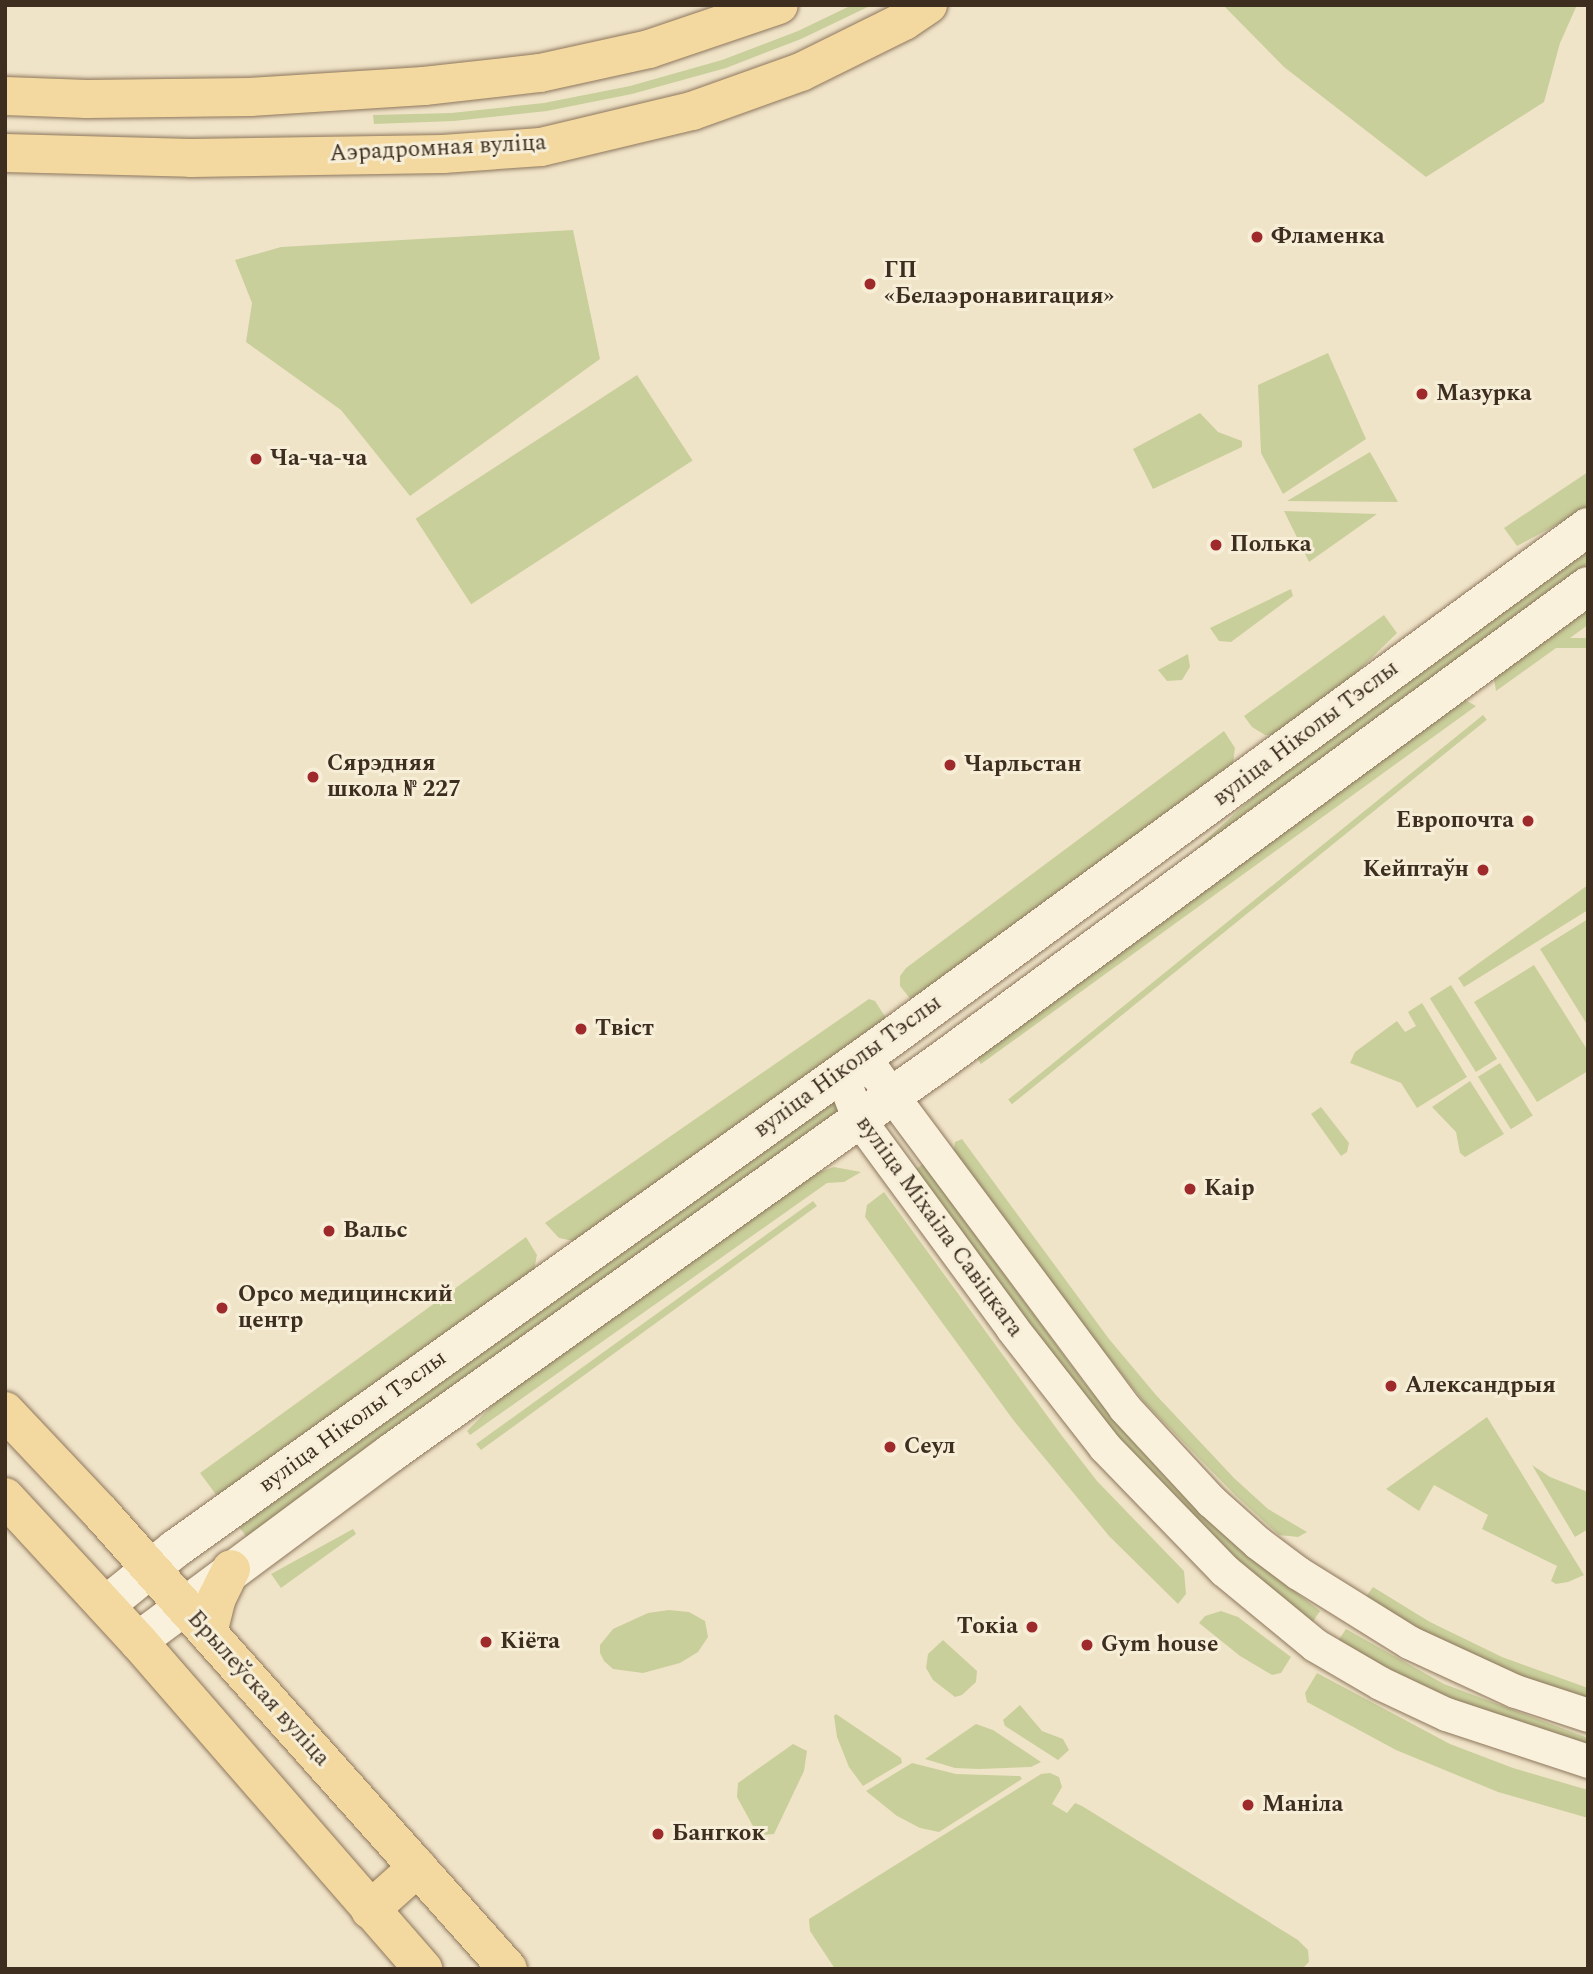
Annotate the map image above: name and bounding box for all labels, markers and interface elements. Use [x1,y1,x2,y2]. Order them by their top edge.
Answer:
street label: Аэрадромная вуліца [329,130,547,168]
place label: Фламенка [1271,223,1385,251]
marker: Фламенка [1249,229,1265,245]
place label: ГП «Белаэронавигация» [884,257,1114,311]
marker: ГП «Белаэронавигация» [862,276,878,292]
place label: Мазурка [1436,380,1532,408]
marker: Мазурка [1414,386,1430,402]
place label: Ча-ча-ча [270,445,367,473]
marker: Ча-ча-ча [248,451,264,467]
place label: Полька [1230,531,1312,559]
marker: Полька [1208,537,1224,553]
street label: вуліца Ніколы Тэслы [1208,655,1404,813]
place label: Сярэдняя школа № 227 [327,750,461,804]
place label: Чарльстан [964,751,1082,779]
marker: Чарльстан [942,757,958,773]
marker: Сярэдняя школа № 227 [305,769,321,785]
place label: Европочта [1396,807,1514,835]
marker: Европочта [1520,813,1536,829]
place label: Кейптаўн [1363,856,1469,884]
marker: Кейптаўн [1475,862,1491,878]
street label: вуліца Ніколы Тэслы [749,990,947,1144]
place label: Твіст [595,1015,654,1043]
marker: Твіст [573,1021,589,1037]
street label: вуліца Міхаіла Савіцкага [849,1111,1029,1343]
place label: Каір [1204,1175,1255,1203]
marker: Каір [1182,1181,1198,1197]
place label: Вальс [343,1217,408,1245]
marker: Вальс [321,1223,337,1239]
place label: Орсо медицинский центр [238,1281,453,1335]
marker: Орсо медицинский центр [212,1298,232,1318]
street label: вуліца Ніколы Тэслы [254,1345,452,1499]
place label: Александрыя [1405,1372,1556,1400]
marker: Александрыя [1383,1378,1399,1394]
place label: Сеул [904,1433,956,1461]
marker: Сеул [882,1439,898,1455]
street label: Брылеўская вуліца [181,1606,335,1772]
place label: Токіа [957,1613,1018,1641]
marker: Токіа [1024,1619,1040,1635]
place label: Кіёта [500,1628,560,1656]
place label: Gym house [1101,1631,1218,1659]
marker: Кіёта [478,1634,494,1650]
marker: Gym house [1079,1637,1095,1653]
place label: Маніла [1262,1791,1343,1819]
marker: Маніла [1240,1797,1256,1813]
place label: Бангкок [672,1820,765,1848]
marker: Бангкок [650,1826,666,1842]

